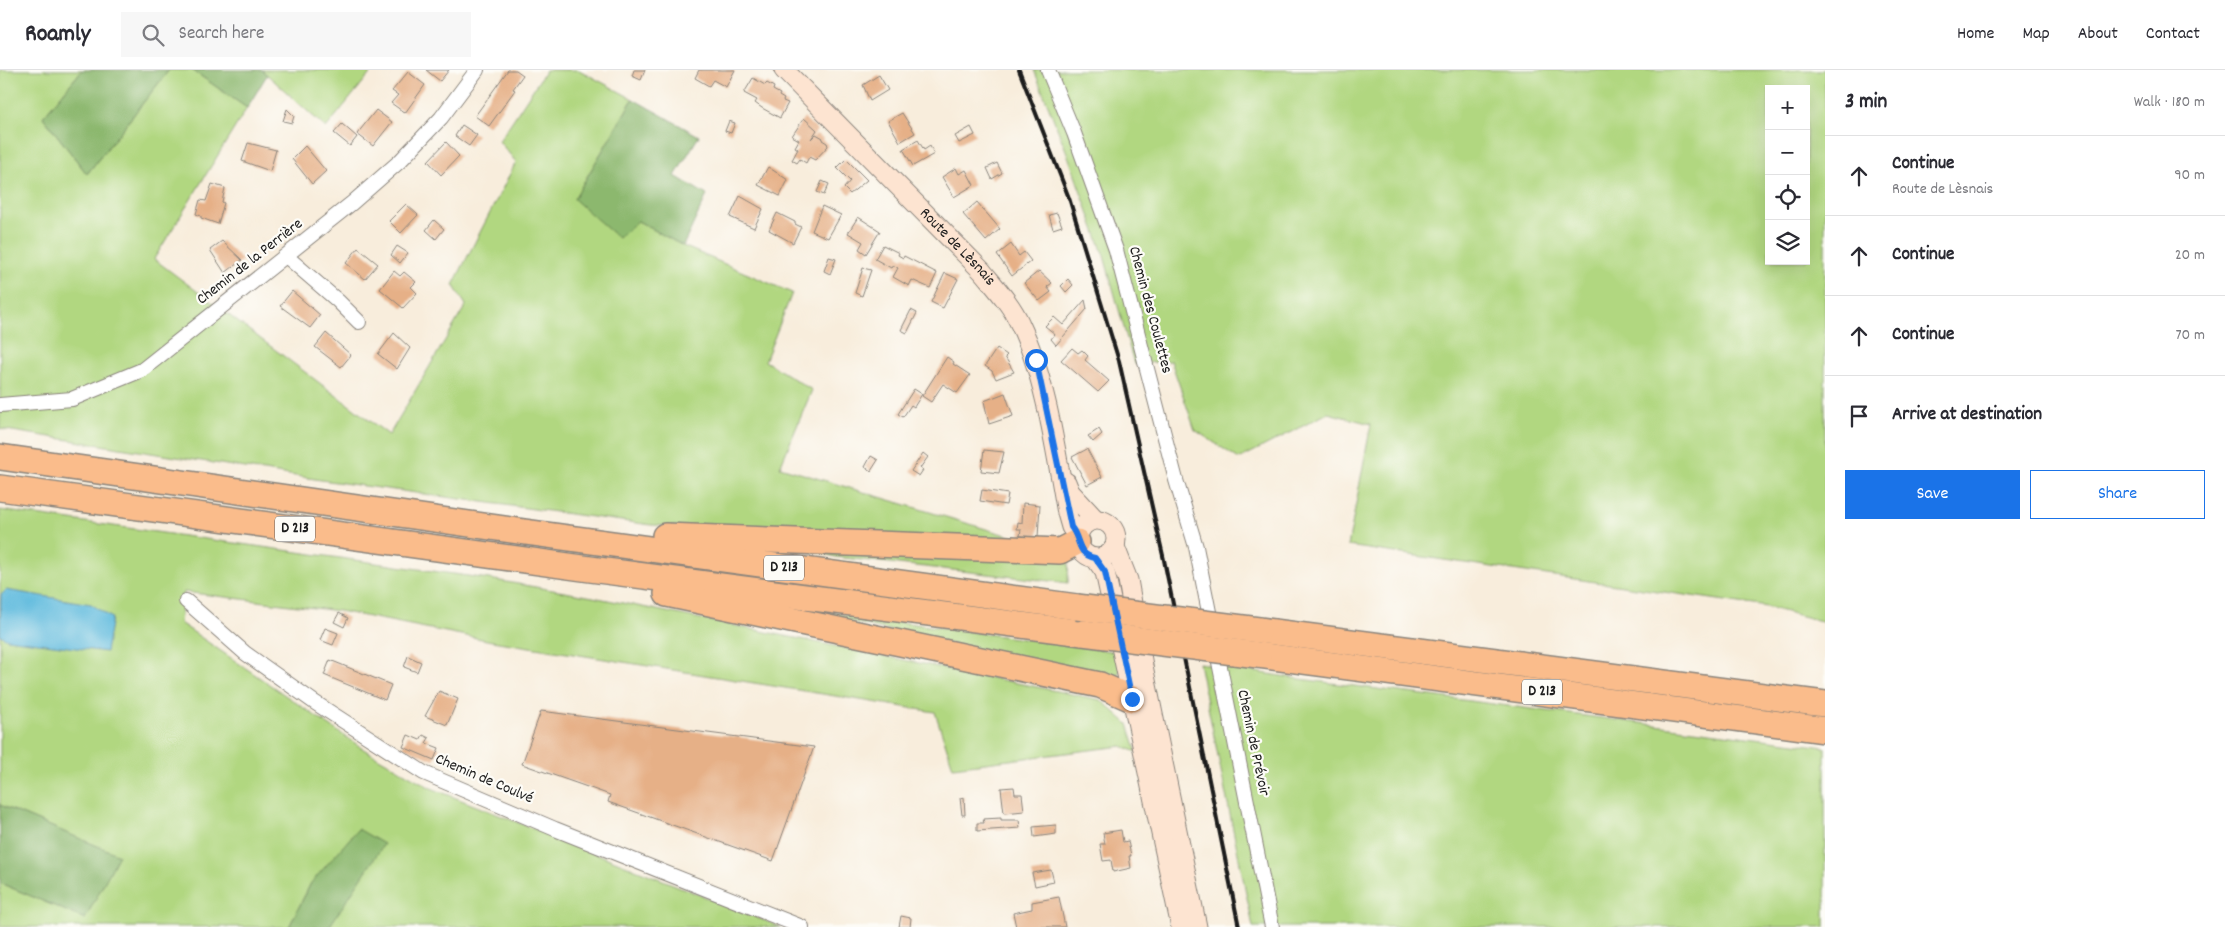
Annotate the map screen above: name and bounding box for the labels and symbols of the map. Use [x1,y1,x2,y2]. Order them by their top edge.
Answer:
street label: Route de Lèsnais [914,202,1001,291]
street label: Chemin de la Perrière [192,213,308,311]
street label: Chemin des Coulettes [1122,244,1178,376]
route start [1025,349,1048,372]
road number: D 213 [275,516,315,542]
road number: D 213 [764,556,804,580]
road number: D 213 [1522,680,1562,704]
route end [1121,688,1144,711]
street label: Chemin de Prévoir [1231,688,1276,798]
street label: Chemin de Coulvé [431,748,537,810]

